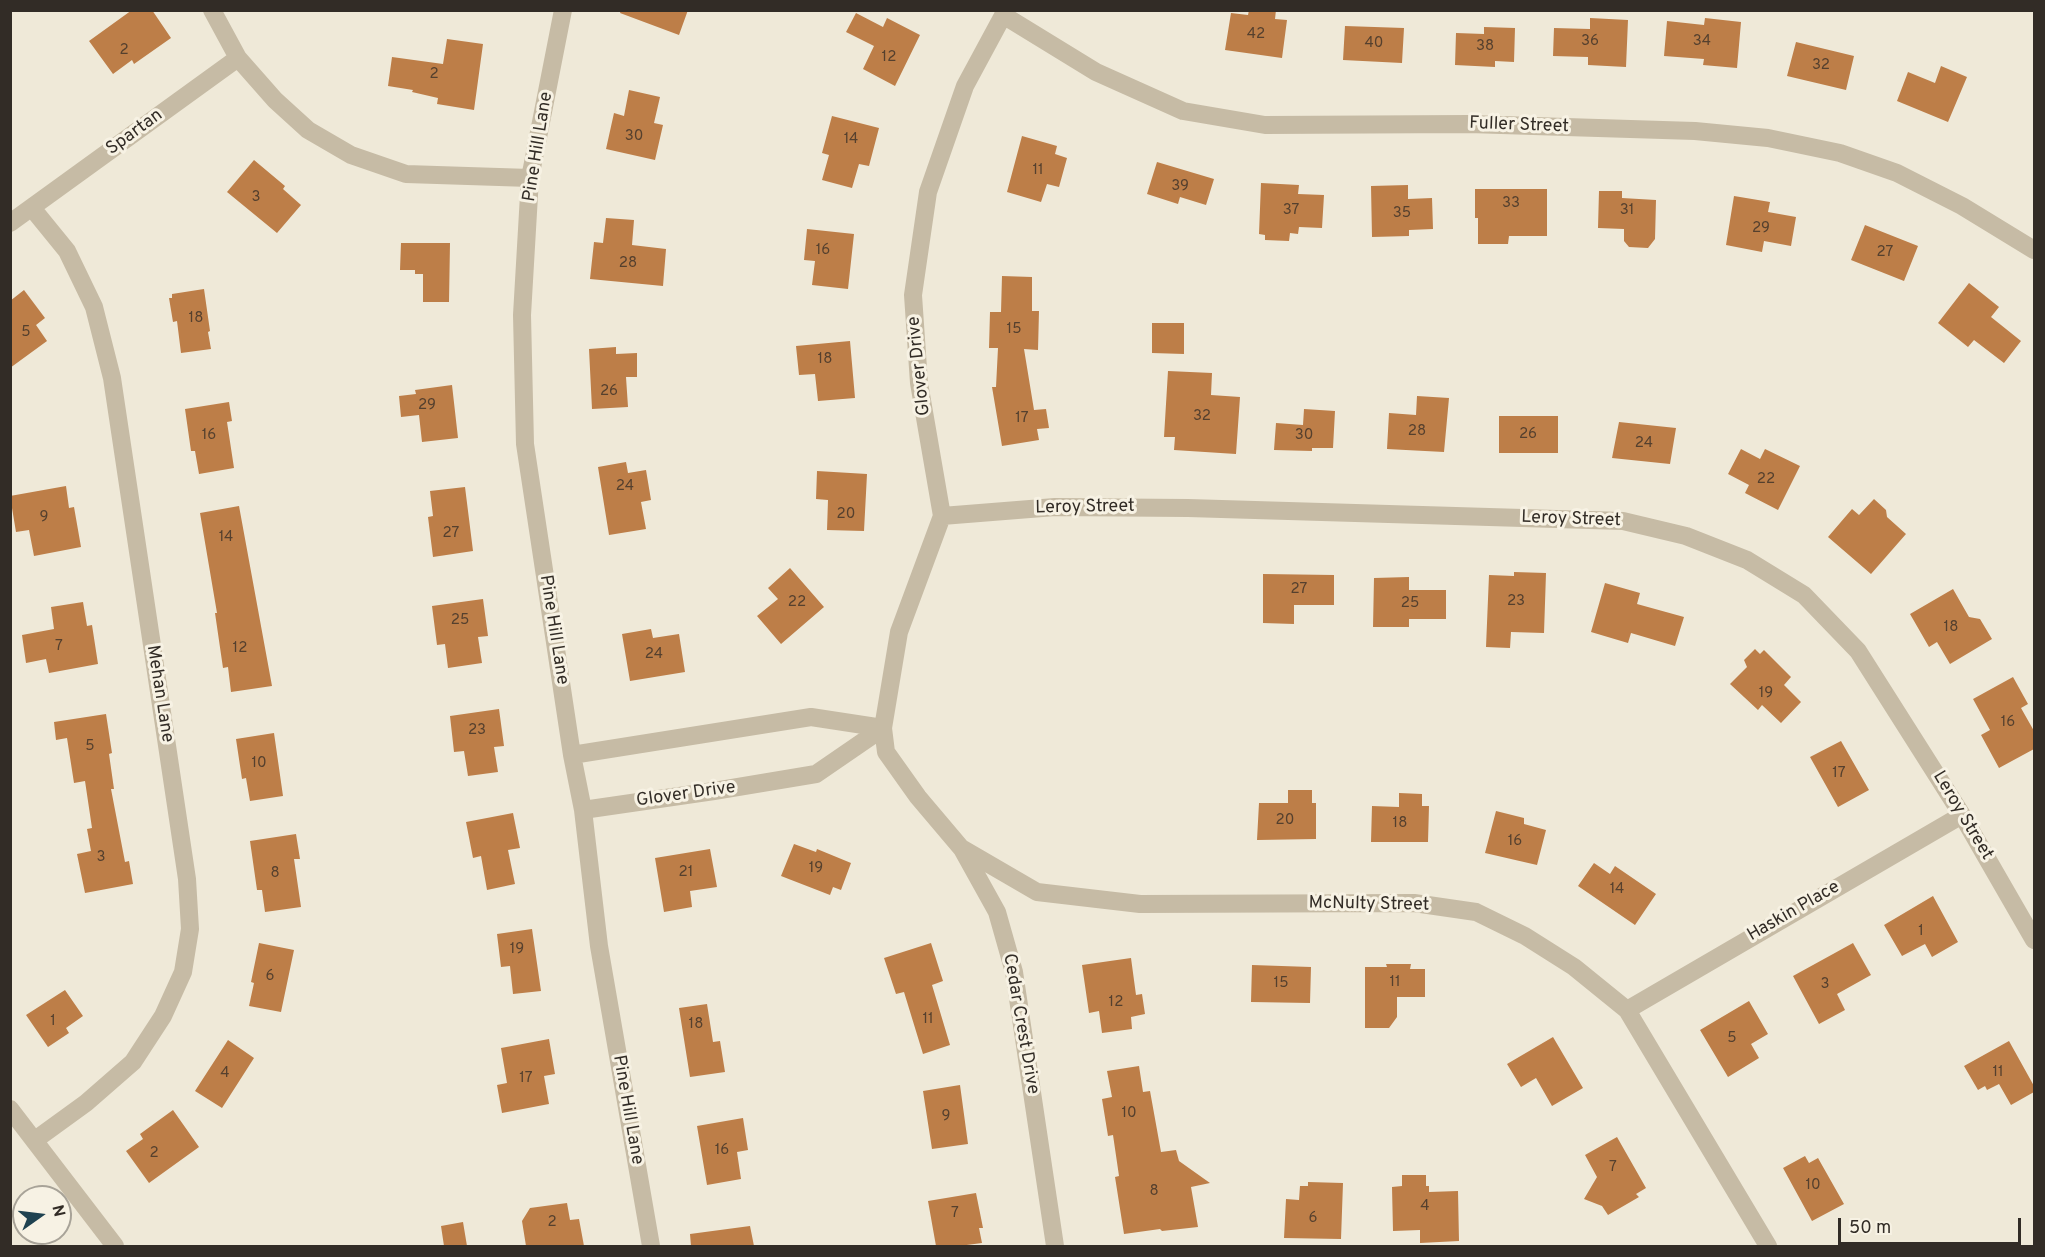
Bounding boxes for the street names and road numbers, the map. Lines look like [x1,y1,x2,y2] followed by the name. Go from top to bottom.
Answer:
[520,91,558,203] street label: Pine Hill Lane
[103,105,167,161] street label: Spartan
[1469,113,1569,139] street label: Fuller Street
[904,315,936,417] street label: Glover Drive
[1035,496,1135,520] street label: Leroy Street
[1521,507,1621,533] street label: Leroy Street
[534,574,572,686] street label: Pine Hill Lane
[141,644,177,744] street label: Mehan Lane
[1927,768,1997,864] street label: Leroy Street
[635,777,737,813] street label: Glover Drive
[1744,877,1844,947] street label: Haskin Place
[1308,893,1430,917] street label: McNulty Street
[997,952,1043,1096] street label: Cedar Crest Drive
[607,1054,647,1166] street label: Pine Hill Lane

